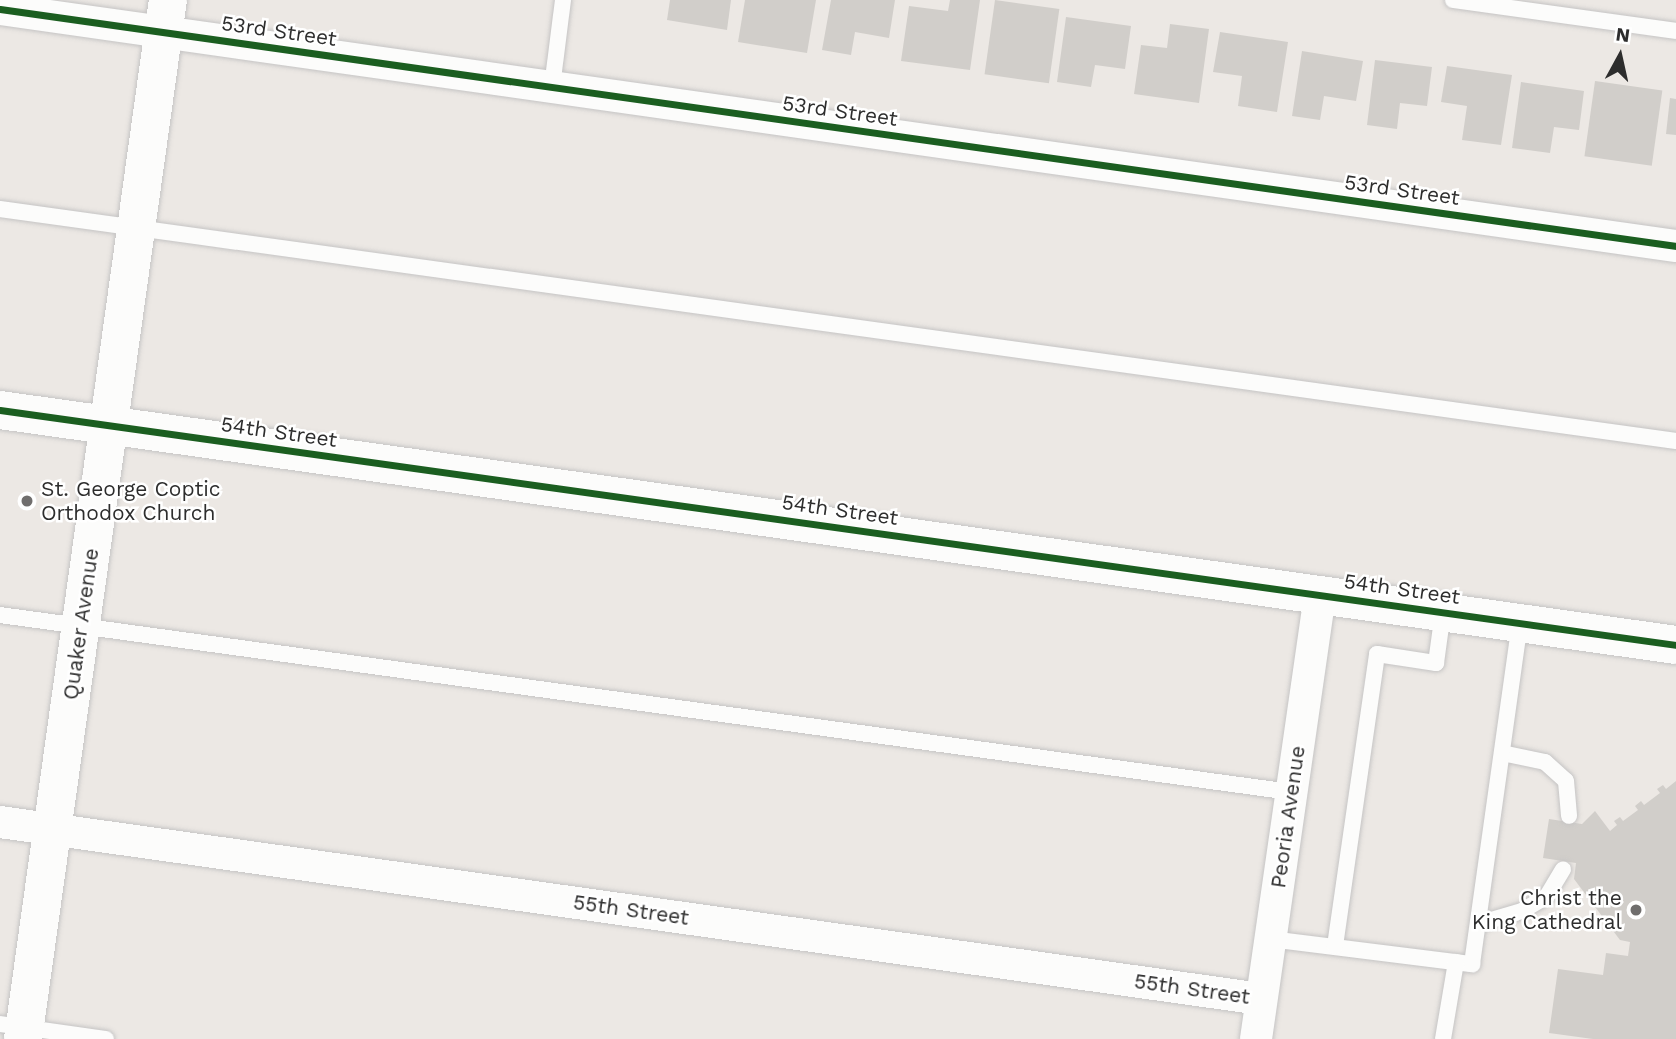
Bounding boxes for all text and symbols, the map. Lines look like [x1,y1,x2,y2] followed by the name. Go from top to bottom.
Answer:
[220,10,338,52] street label: 53rd Street
[1585,21,1655,91] north arrow
[1614,22,1632,47] text: N
[781,90,899,132] street label: 53rd Street
[1343,169,1461,211] street label: 53rd Street
[219,411,339,453] street label: 54th Street
[41,476,221,526] place label: St. George Coptic Orthodox Church
[780,489,900,531] street label: 54th Street
[19,493,35,509] marker: St. George Coptic Orthodox Church
[58,546,104,702] street label: Quaker Avenue
[1342,568,1462,610] street label: 54th Street
[1265,744,1311,890] street label: Peoria Avenue
[1472,885,1622,935] place label: Christ the King Cathedral
[572,889,690,931] street label: 55th Street
[1628,902,1644,918] marker: Christ the King Cathedral
[1133,968,1251,1010] street label: 55th Street

